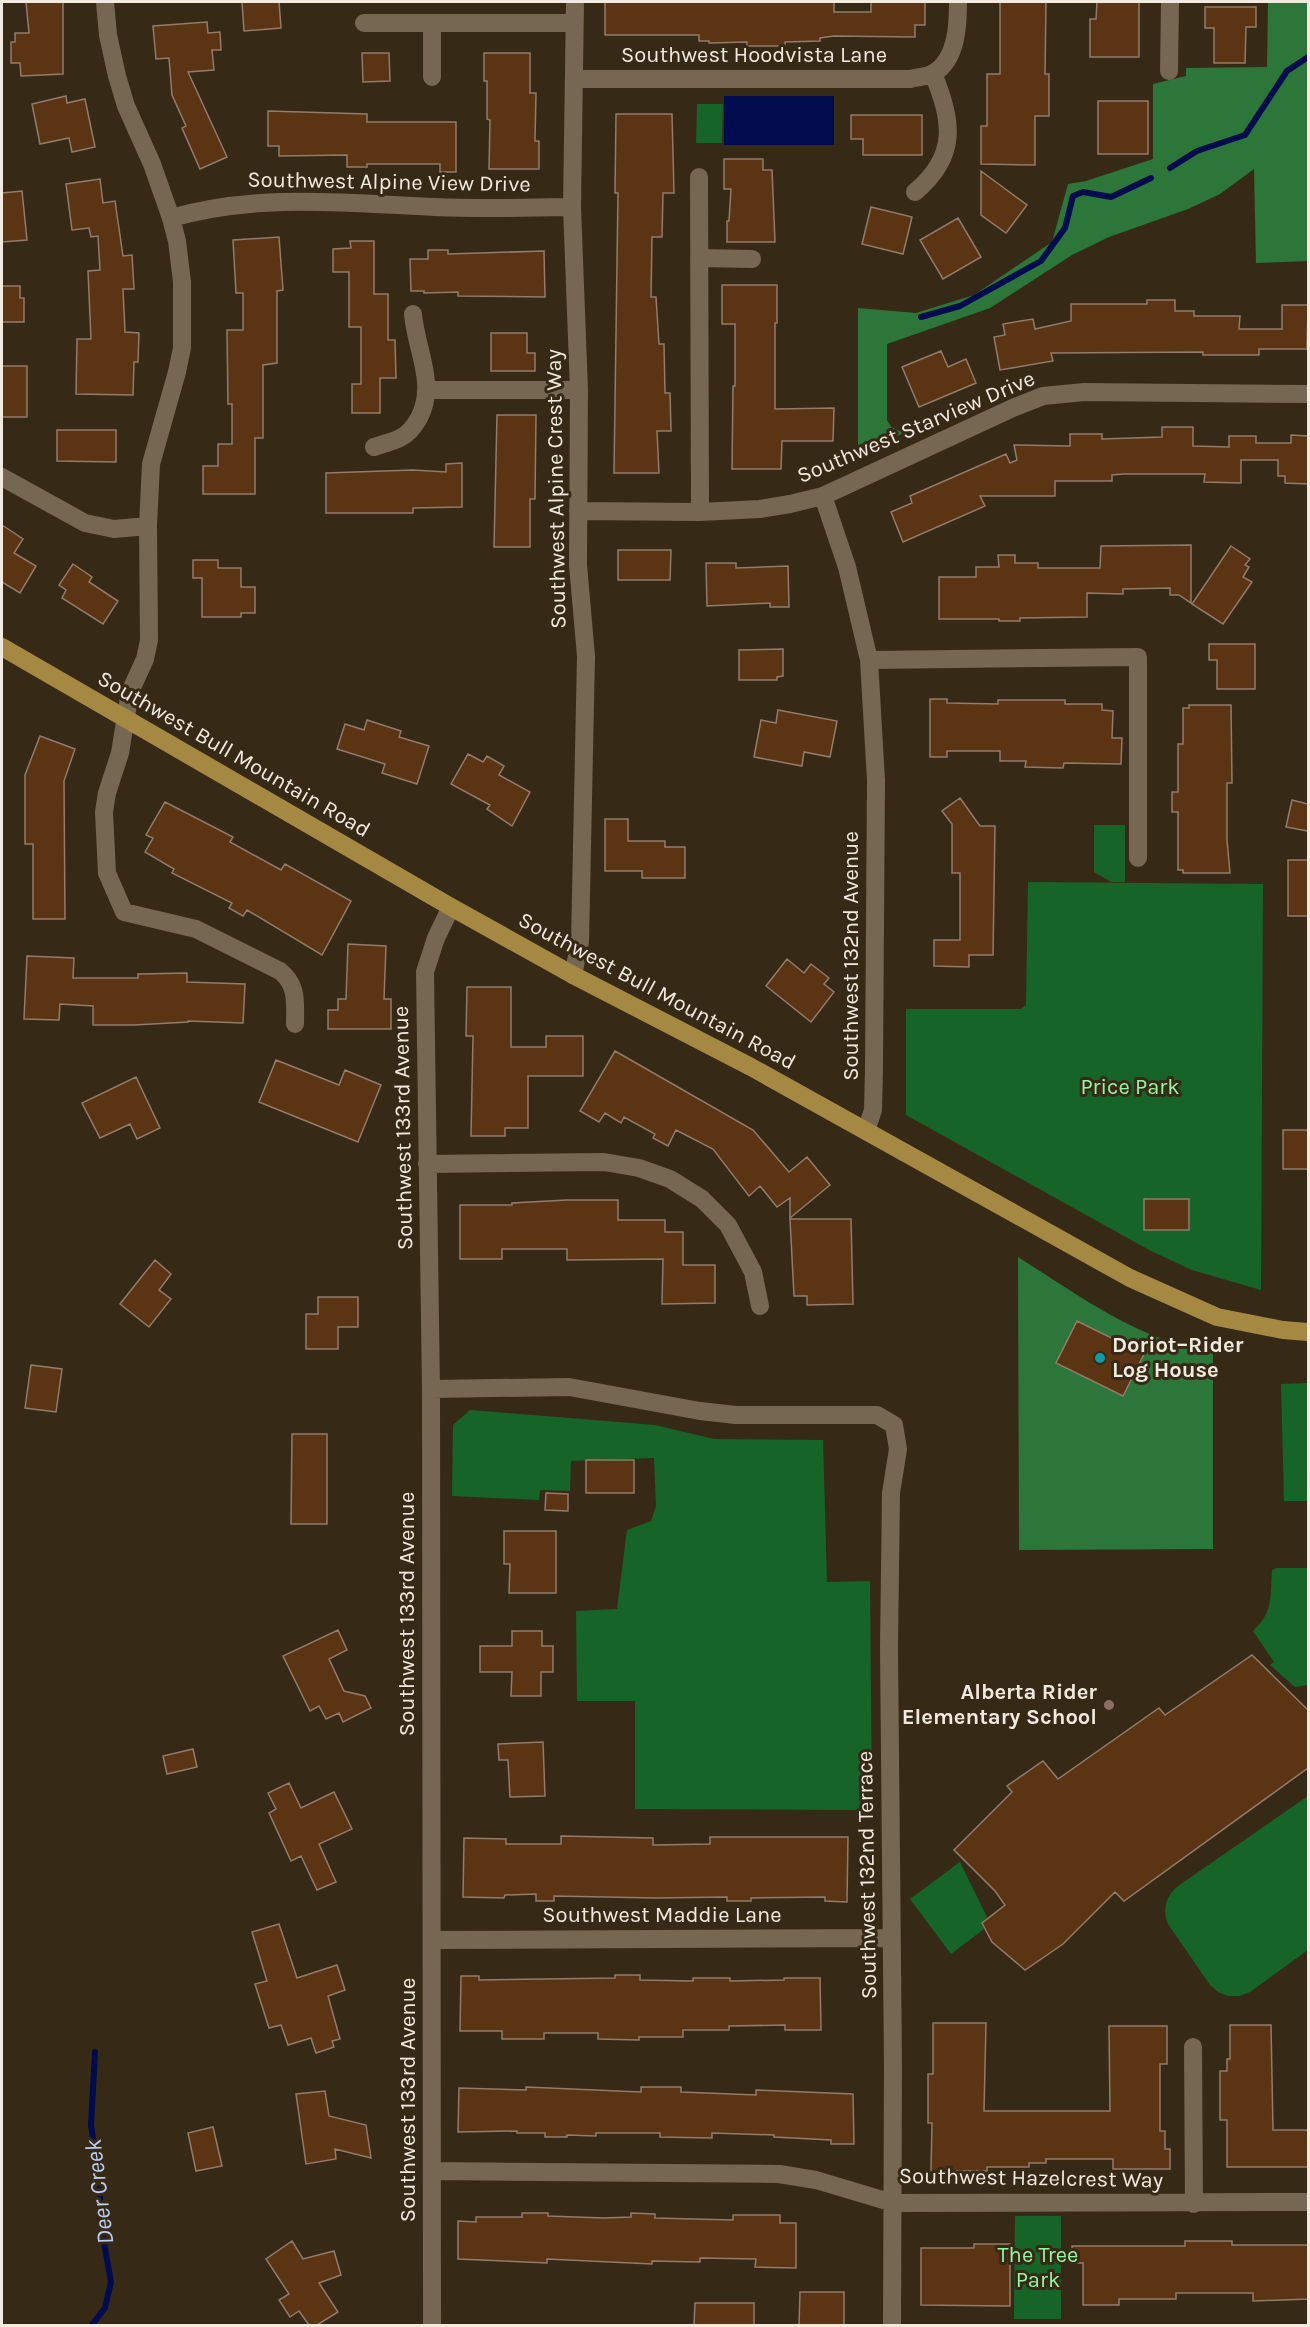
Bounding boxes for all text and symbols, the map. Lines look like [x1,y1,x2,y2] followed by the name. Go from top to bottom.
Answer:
[621,42,887,68] street label: Southwest Hoodvista Lane
[247,167,531,197] street label: Southwest Alpine View Drive
[541,349,571,629] street label: Southwest Alpine Crest Way
[793,365,1039,489] street label: Southwest Starview Drive
[93,665,375,843] street label: Southwest Bull Mountain Road
[838,831,864,1081] street label: Southwest 132nd Avenue
[514,907,800,1075] street label: Southwest Bull Mountain Road
[388,1006,418,1250] street label: Southwest 133rd Avenue
[1080,1074,1180,1100] park label: Price Park
[1112,1332,1244,1383] place label: Doriot–Rider Log House
[1093,1351,1107,1365] marker: Doriot–Rider Log House
[394,1492,420,1736] street label: Southwest 133rd Avenue
[902,1679,1097,1730] place label: Alberta Rider Elementary School
[1102,1698,1116,1712] marker: Alberta Rider Elementary School
[852,1751,882,1999] street label: Southwest 132nd Terrace
[542,1902,782,1928] street label: Southwest Maddie Lane
[395,1978,421,2222] street label: Southwest 133rd Avenue
[79,2137,119,2246] water label: Deer Creek
[899,2163,1163,2193] street label: Southwest Hazelcrest Way
[998,2242,1078,2293] park label: The Tree Park

